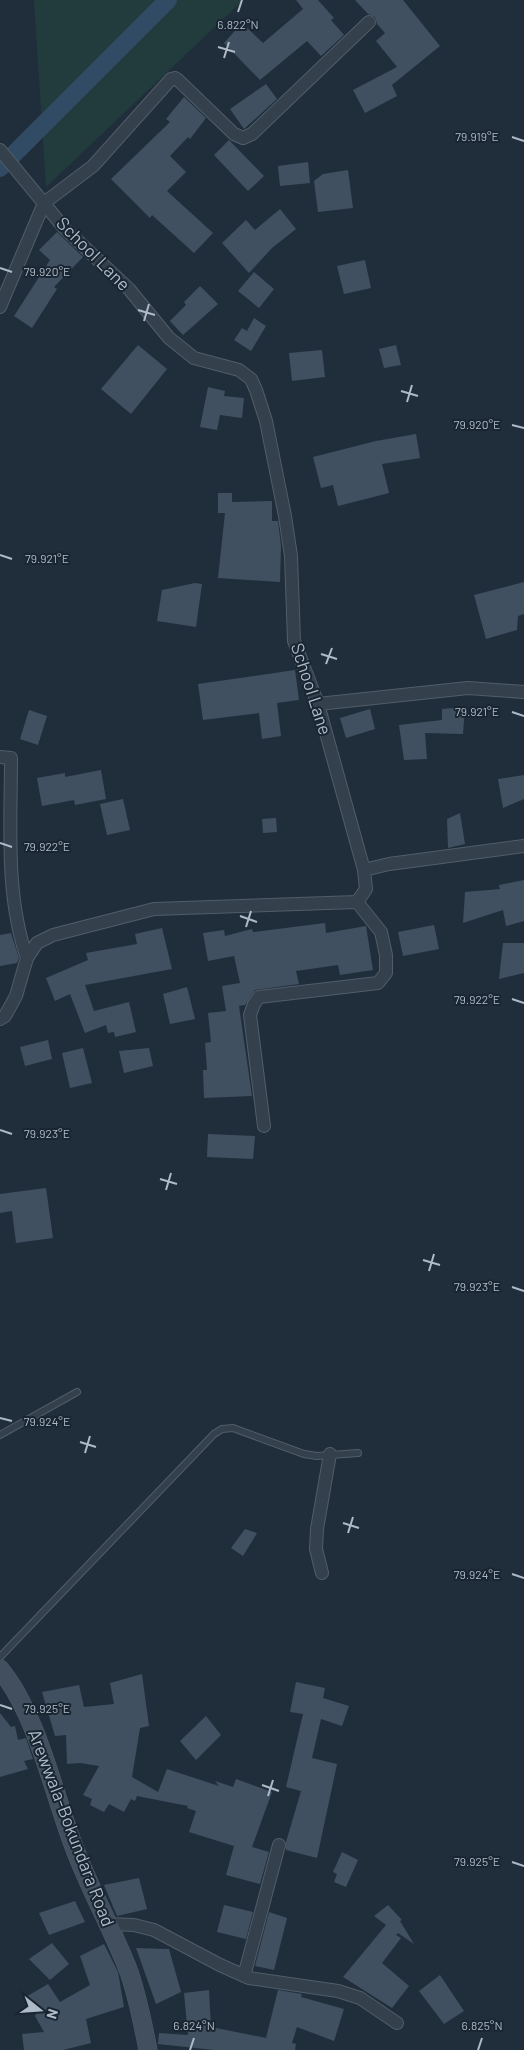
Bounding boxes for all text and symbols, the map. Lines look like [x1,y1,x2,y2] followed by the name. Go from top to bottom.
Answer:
[217,17,259,31] text: 6.822°N
[455,129,499,143] text: 79.919°E
[52,212,135,295] street label: School Lane
[24,264,70,278] text: 79.920°E
[454,417,500,431] text: 79.920°E
[25,551,69,565] text: 79.921°E
[287,640,337,737] street label: School Lane
[455,704,499,718] text: 79.921°E
[24,839,70,853] text: 79.922°E
[454,992,500,1006] text: 79.922°E
[24,1126,70,1140] text: 79.923°E
[454,1279,500,1293] text: 79.923°E
[24,1414,70,1428] text: 79.924°E
[454,1567,500,1581] text: 79.924°E
[24,1701,70,1715] text: 79.925°E
[24,1726,120,1929] street label: Arewwala-Bokundara Road
[454,1854,500,1868] text: 79.925°E
[15,1985,65,2035] north arrow
[43,2007,62,2021] text: N
[173,2018,215,2032] text: 6.824°N
[461,2018,503,2032] text: 6.825°N

